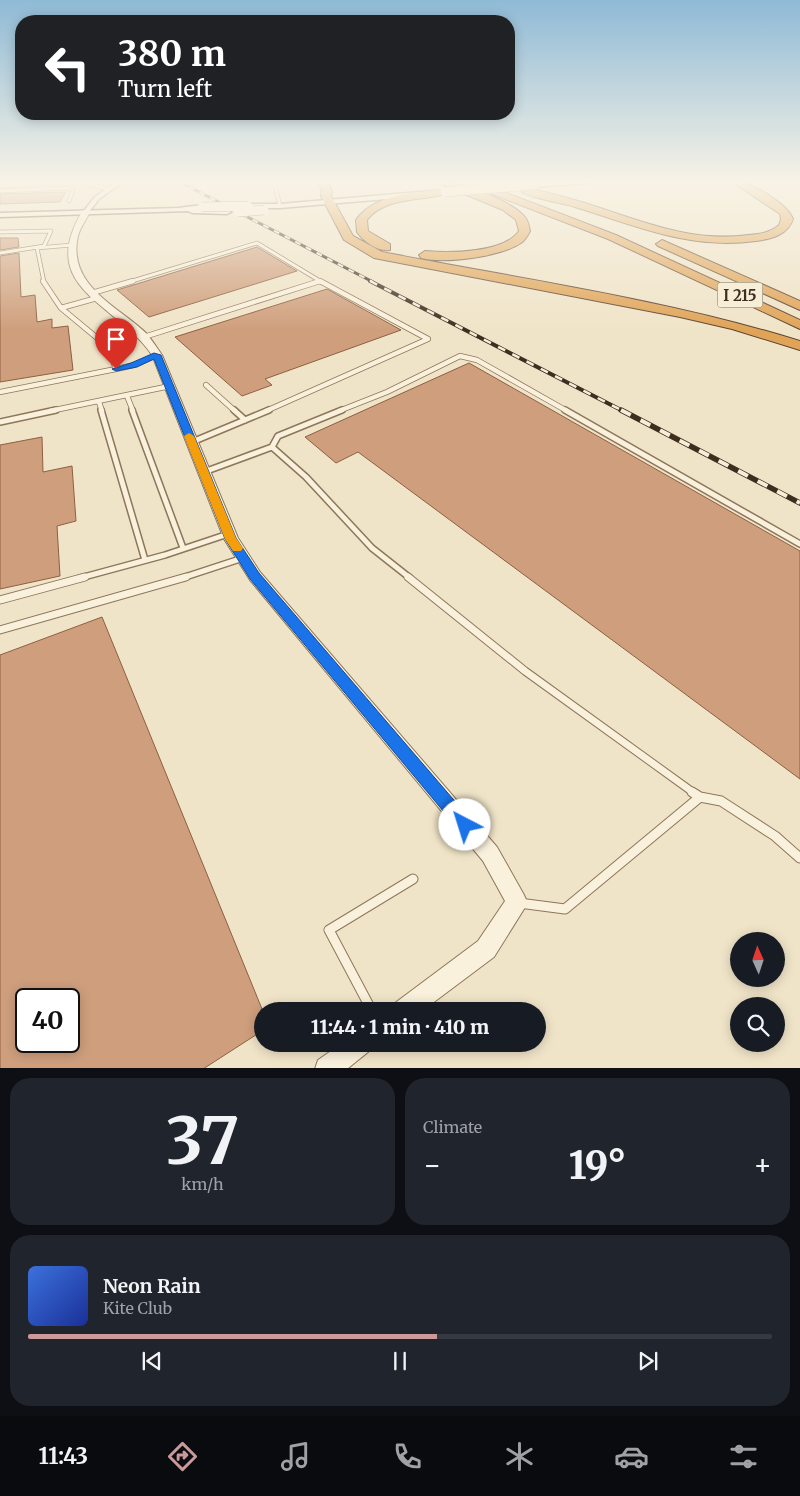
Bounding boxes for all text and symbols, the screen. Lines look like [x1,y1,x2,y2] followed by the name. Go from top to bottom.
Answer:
[118,32,226,76] text: 380 m
[35,35,100,100] icon: left
[118,75,212,103] text: Turn left
[718,282,762,308] road number: I 215
[95,318,137,369] pin
[102,325,130,353] icon: arrive
[438,798,490,850] position arrow
[730,932,785,988] north arrow
[730,932,785,1052] map controls
[15,988,80,1053] speed limit sign: 40
[730,997,785,1052] button: search
[311,1015,489,1039] text: 11:44 · 1 min · 410 m
[166,1100,239,1182] text: 37
[423,1117,482,1137] text: Climate
[569,1142,626,1189] text: 19°
[423,1147,442,1183] text: −
[753,1147,772,1183] text: +
[181,1174,224,1194] text: km/h
[103,1274,201,1298] text: Neon Rain
[103,1298,172,1318] text: Kite Club
[138,1347,166,1375] icon: previous
[386,1347,414,1375] icon: pause
[634,1347,662,1375] icon: next
[165,1439,200,1474] icon: directions
[278,1439,313,1474] icon: music
[390,1439,425,1474] icon: phone
[502,1439,537,1474] icon: climate
[614,1439,649,1474] icon: car
[726,1439,761,1474] icon: filters
[39,1442,88,1470] text: 11:43

